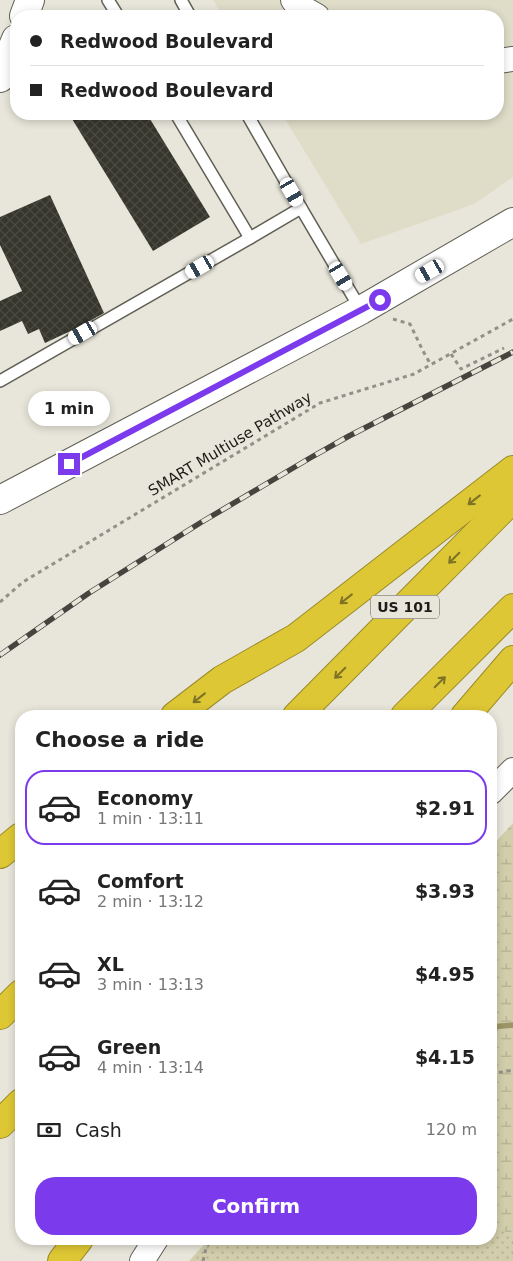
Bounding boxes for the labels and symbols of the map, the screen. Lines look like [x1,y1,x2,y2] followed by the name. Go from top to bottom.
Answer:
[278,175,305,209] car
[183,253,216,281] car
[413,257,446,285] car
[326,259,355,293] car
[369,289,391,311] route start
[66,319,99,347] car
[145,388,315,500] street label: SMART Multiuse Pathway
[28,392,110,426] callout: 1 min
[58,453,80,475] route end
[468,494,481,505] one-way arrow
[448,552,460,564] one-way arrow
[340,594,353,605] one-way arrow
[371,596,439,618] road number: US 101
[334,667,346,679] one-way arrow
[434,675,446,688] one-way arrow
[192,693,205,704] one-way arrow

